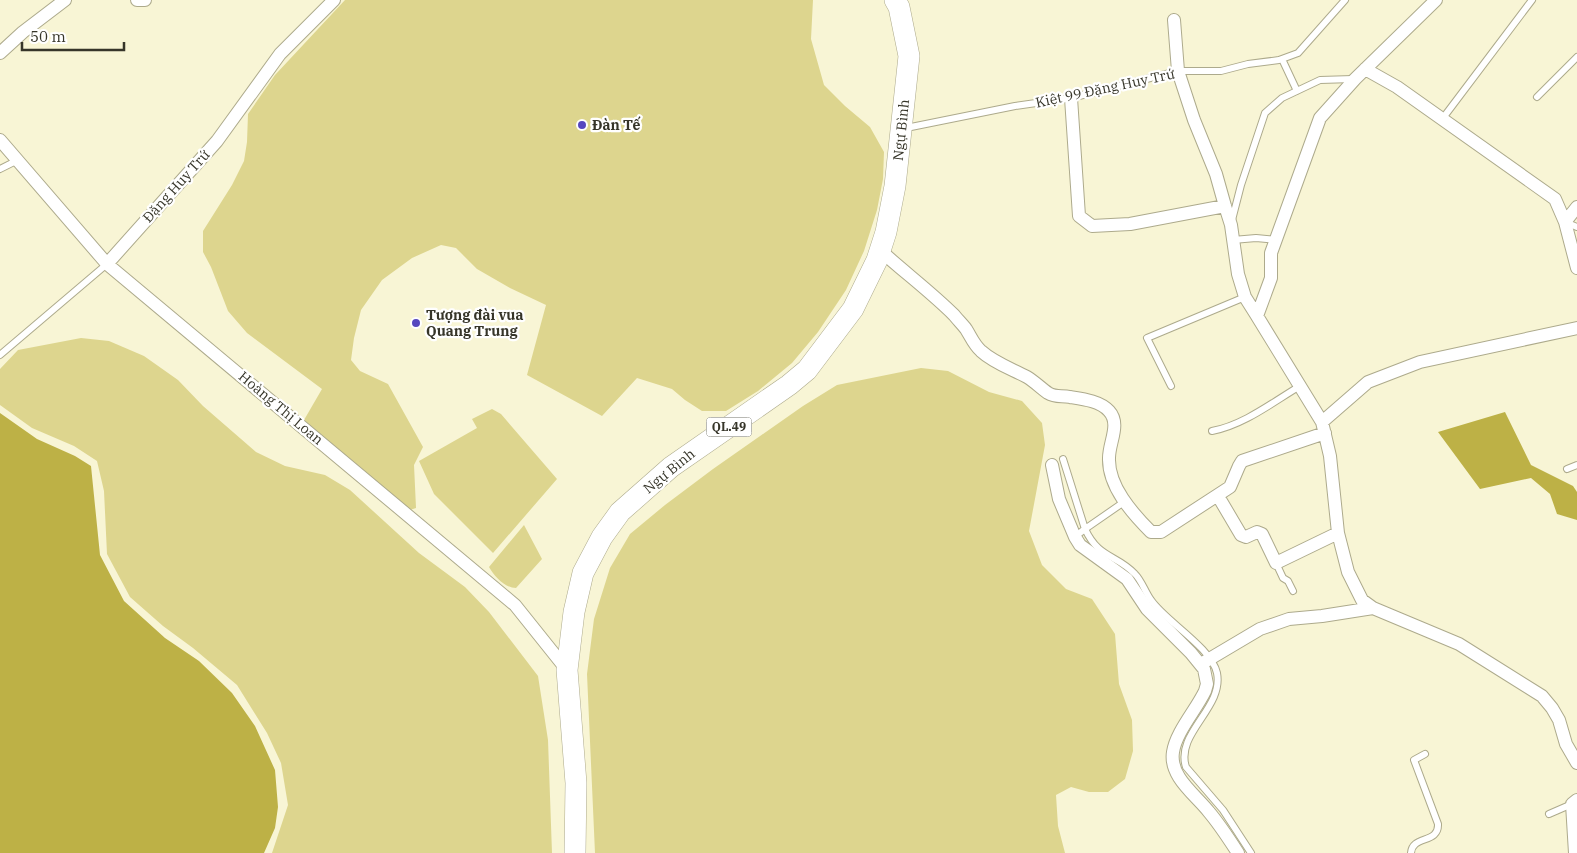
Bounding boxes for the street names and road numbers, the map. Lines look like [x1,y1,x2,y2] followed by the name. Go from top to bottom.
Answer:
[1034,64,1177,112] street label: Kiệt 99 Đặng Huy Trứ
[889,98,913,162] street label: Ngự Bình
[139,146,214,226] street label: Đặng Huy Trứ
[235,367,327,449] street label: Hoàng Thị Loan
[706,418,752,437] road number: QL.49
[639,444,699,497] street label: Ngự Bình

